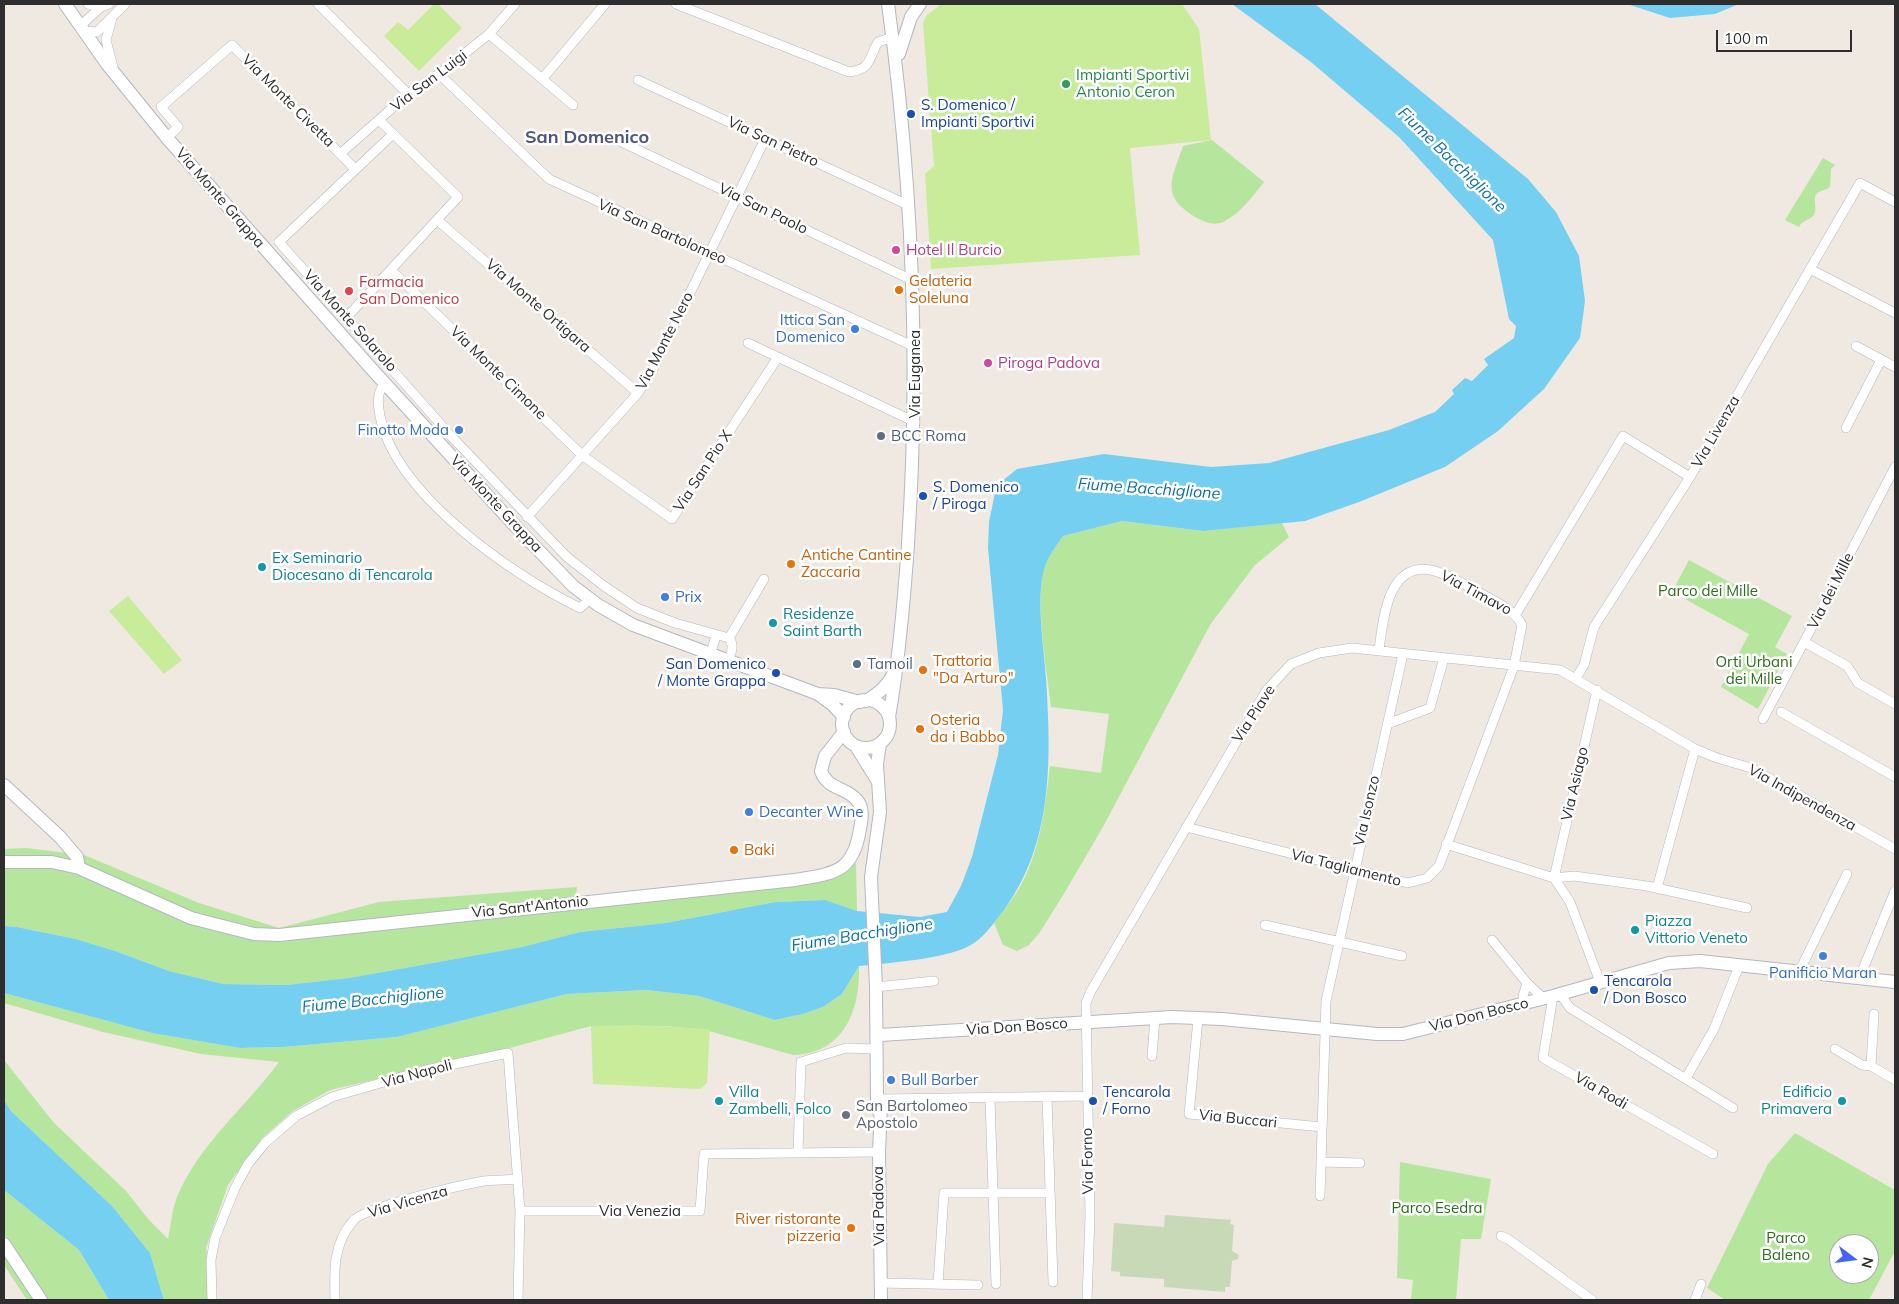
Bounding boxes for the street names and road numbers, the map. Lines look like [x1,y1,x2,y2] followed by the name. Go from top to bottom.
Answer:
[387,46,471,116] street label: Via San Luigi
[238,51,338,151] street label: Via Monte Civetta
[724,113,822,171] street label: Via San Pietro
[172,144,268,252] street label: Via Monte Grappa
[715,180,811,238] street label: Via San Paolo
[595,196,729,268] street label: Via San Bartolomeo
[482,256,594,356] street label: Via Monte Ortigara
[299,266,401,376] street label: Via Monte Solarolo
[633,289,697,393] street label: Via Monte Nero
[446,322,550,424] street label: Via Monte Cimone
[906,330,924,418] street label: Via Euganea
[1688,393,1744,471] street label: Via Livenza
[670,427,736,515] street label: Via San Pio X
[446,452,546,556] street label: Via Monte Grappa
[1804,550,1858,632] street label: Via dei Mille
[1437,567,1515,619] street label: Via Timavo
[1229,682,1279,746] street label: Via Piave
[1558,745,1592,823] street label: Via Asiago
[1745,761,1859,835] street label: Via Indipendenza
[1350,774,1384,848] street label: Via Isonzo
[1289,846,1403,890] street label: Via Tagliamento
[471,892,589,922] street label: Via Sant'Antonio
[1428,994,1530,1036] street label: Via Don Bosco
[966,1014,1068,1040] street label: Via Don Bosco
[380,1056,454,1092] street label: Via Napoli
[1571,1069,1631,1113] street label: Via Rodi
[1198,1106,1278,1132] street label: Via Buccari
[1078,1128,1098,1194] street label: Via Forno
[869,1166,889,1246] street label: Via Padova
[366,1182,450,1222] street label: Via Vicenza
[599,1202,681,1220] street label: Via Venezia

